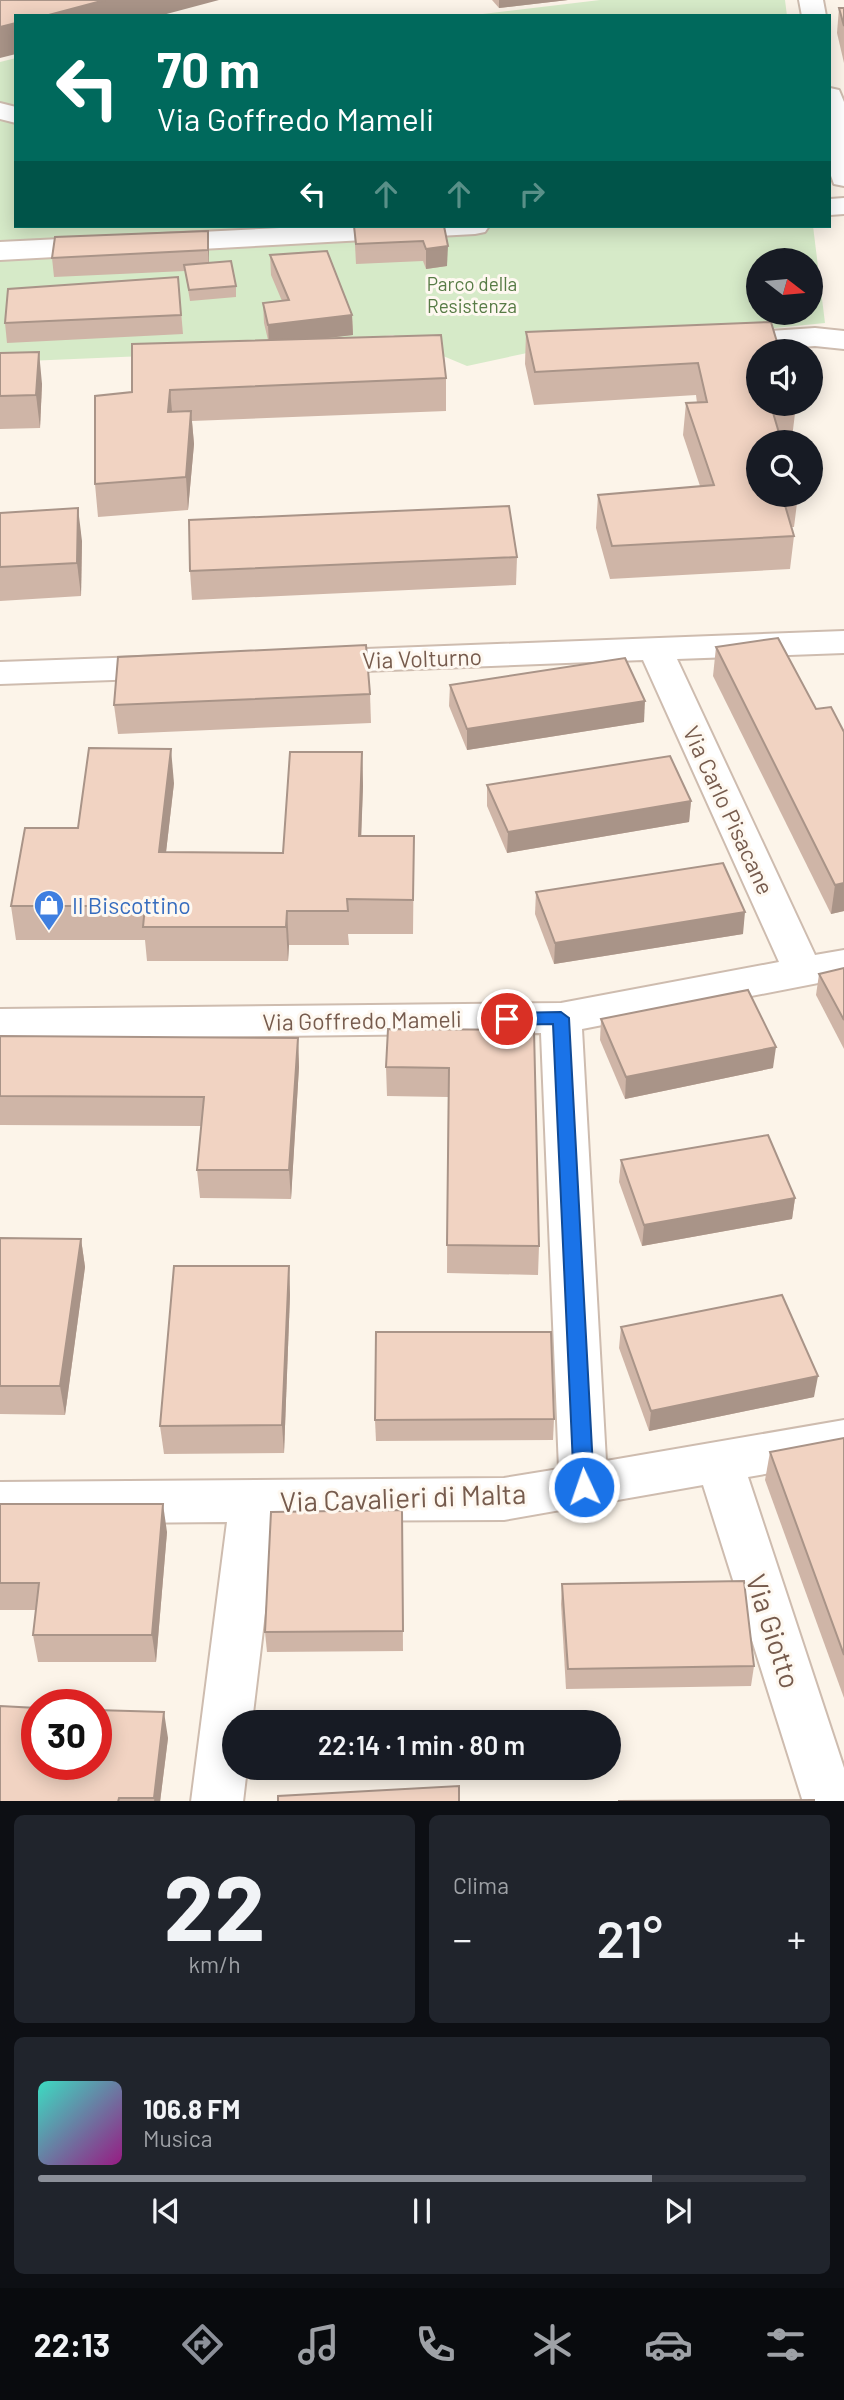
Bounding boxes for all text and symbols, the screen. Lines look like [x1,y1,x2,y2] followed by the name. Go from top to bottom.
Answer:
[157,39,260,98] text: 70 m
[42,42,133,133] icon: left
[157,99,434,137] text: Via Goffredo Mameli
[294,175,332,213] icon: left
[367,175,405,213] icon: ahead
[440,175,478,213] icon: ahead
[513,175,551,213] icon: right
[746,248,822,326] north arrow
[746,248,823,507] map controls
[427,272,517,317] park label: Parco della Resistenza
[746,339,823,416] button: sound
[746,430,823,507] button: search
[362,642,482,674] street label: Via Volturno
[678,721,780,899] street label: Via Carlo Pisacane
[32,888,66,932] shop icon: Il Biscottino
[72,891,191,919] place label: Il Biscottino
[477,989,537,1049] pin
[488,1000,526,1038] icon: arrive
[262,1004,462,1036] street label: Via Goffredo Mameli
[547,1450,621,1524] position arrow
[279,1476,527,1518] street label: Via Cavalieri di Malta
[740,1570,808,1692] street label: Via Giotto
[21,1689,112,1780] speed limit sign: 30
[318,1729,525,1760] text: 22:14 · 1 min · 80 m
[164,1850,265,1959] text: 22
[453,1871,509,1899] text: Clima
[596,1906,663,1968] text: 21°
[453,1915,472,1961] text: −
[787,1915,806,1961] text: +
[188,1950,241,1978] text: km/h
[143,2093,240,2124] text: 106.8 FM
[143,2124,212,2152] text: Musica
[147,2192,185,2230] icon: previous
[403,2192,441,2230] icon: pause
[659,2192,697,2230] icon: next
[178,2320,227,2369] icon: directions
[294,2320,343,2369] icon: music
[411,2320,460,2369] icon: phone
[528,2320,577,2369] icon: climate
[644,2320,693,2369] icon: car
[761,2320,810,2369] icon: filters
[34,2325,110,2363] text: 22:13

